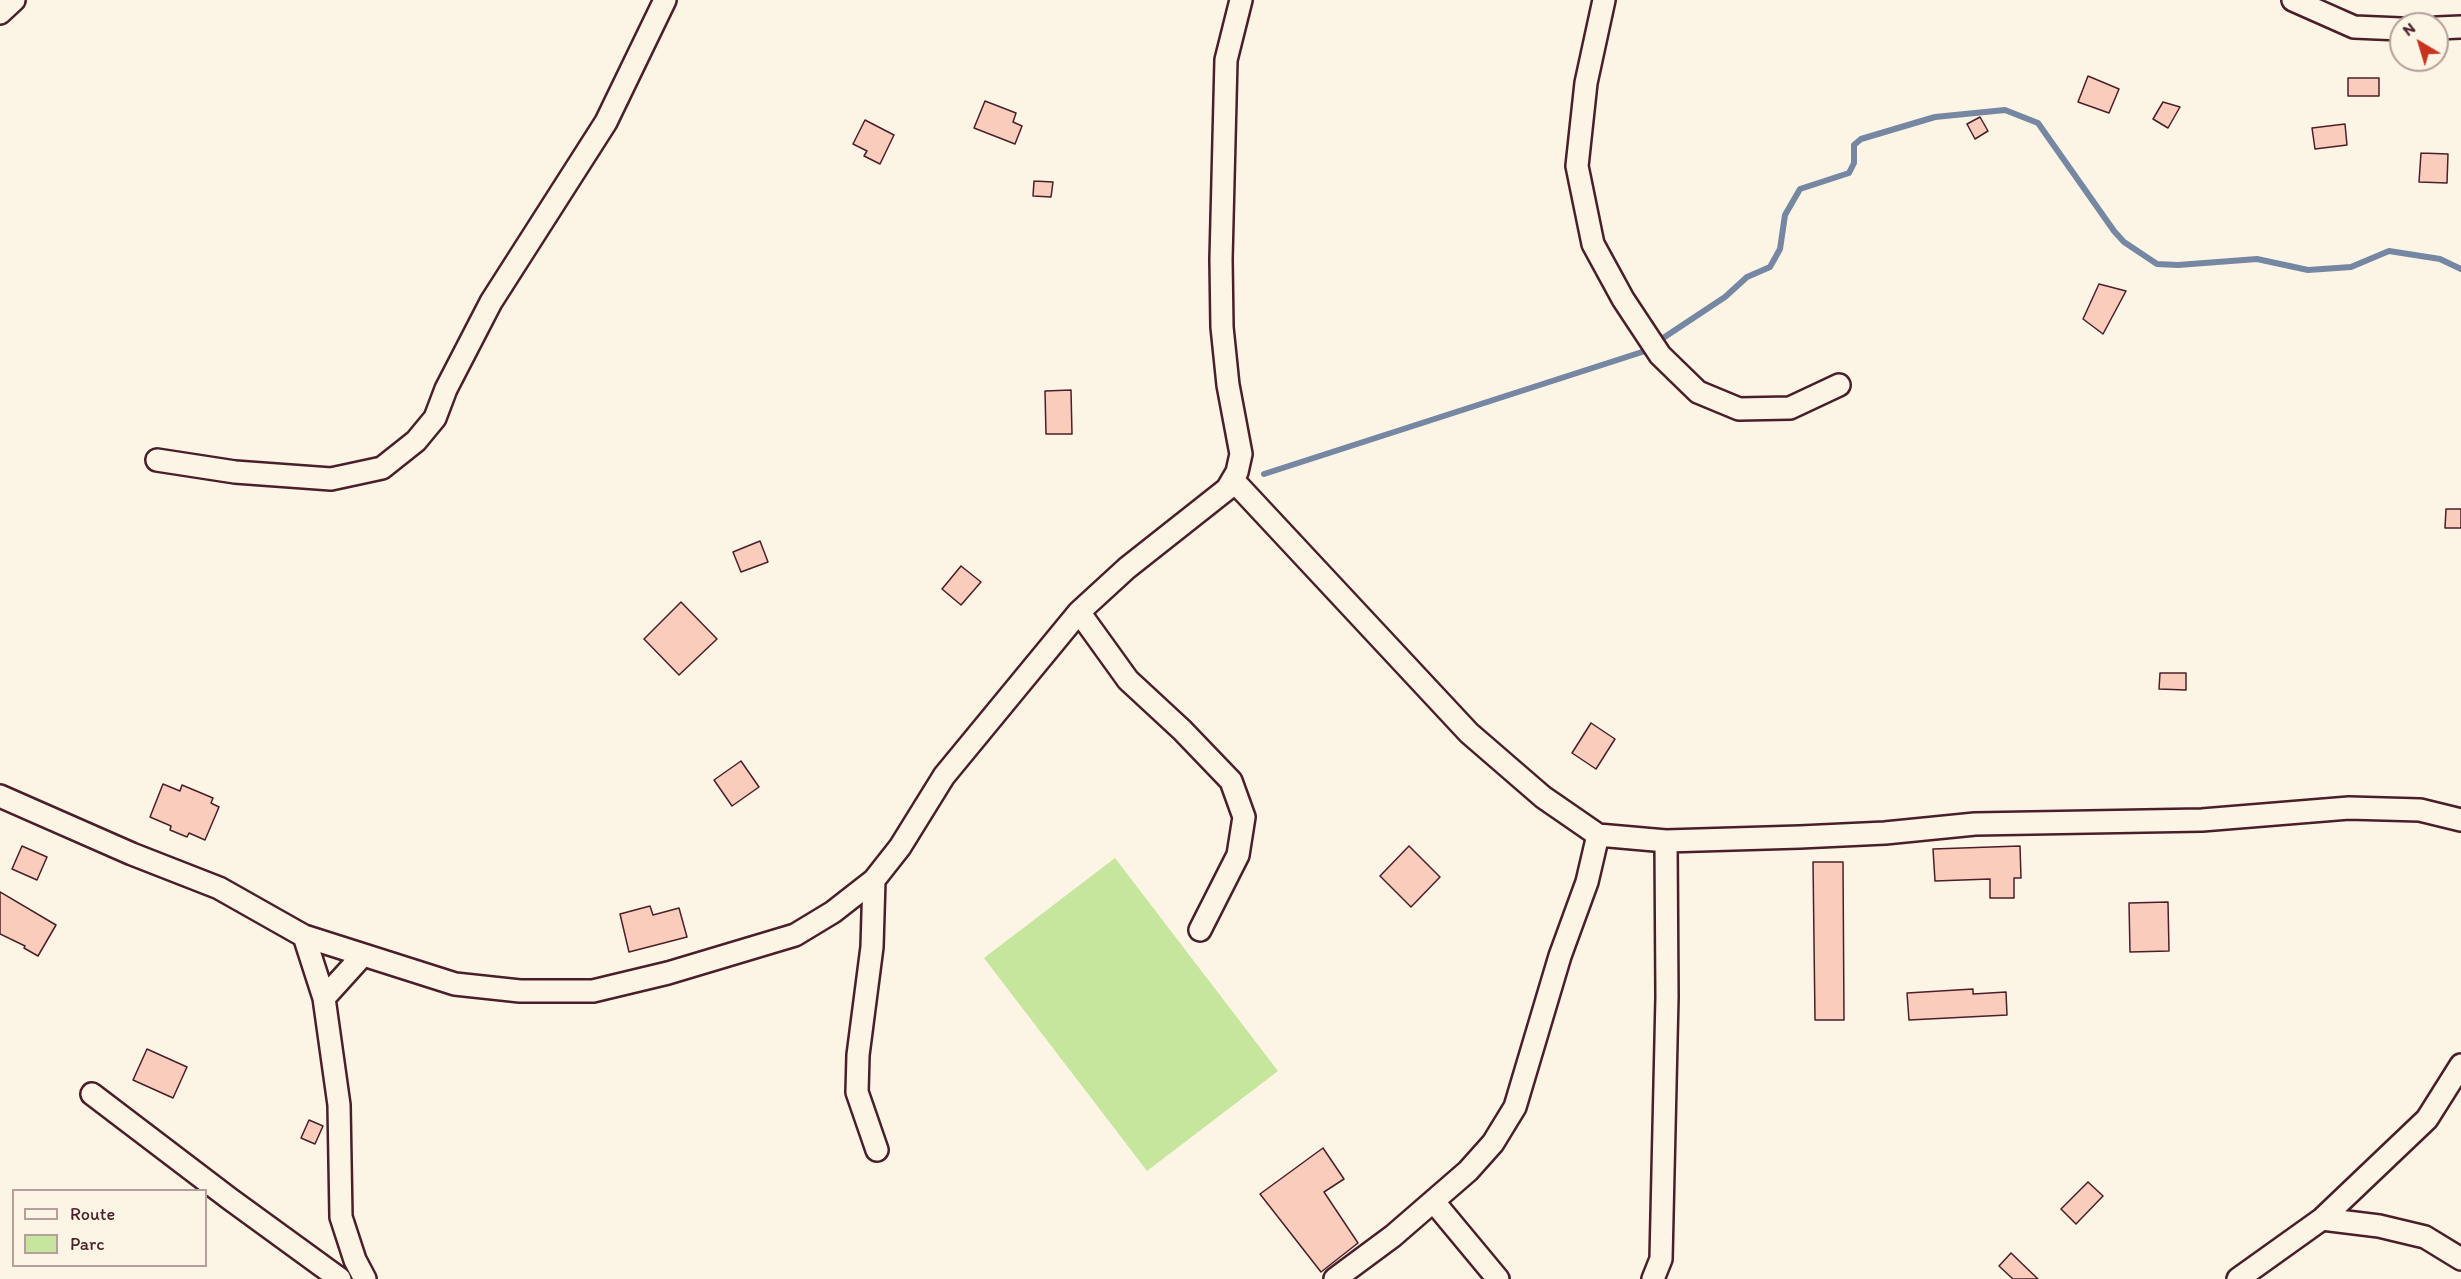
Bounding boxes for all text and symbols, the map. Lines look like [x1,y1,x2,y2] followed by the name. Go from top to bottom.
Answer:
[2389,12,2449,72] north arrow
[2399,18,2419,40] text: N
[12,1189,207,1267] legend
[70,1203,115,1225] text: Route
[70,1233,104,1255] text: Parc

